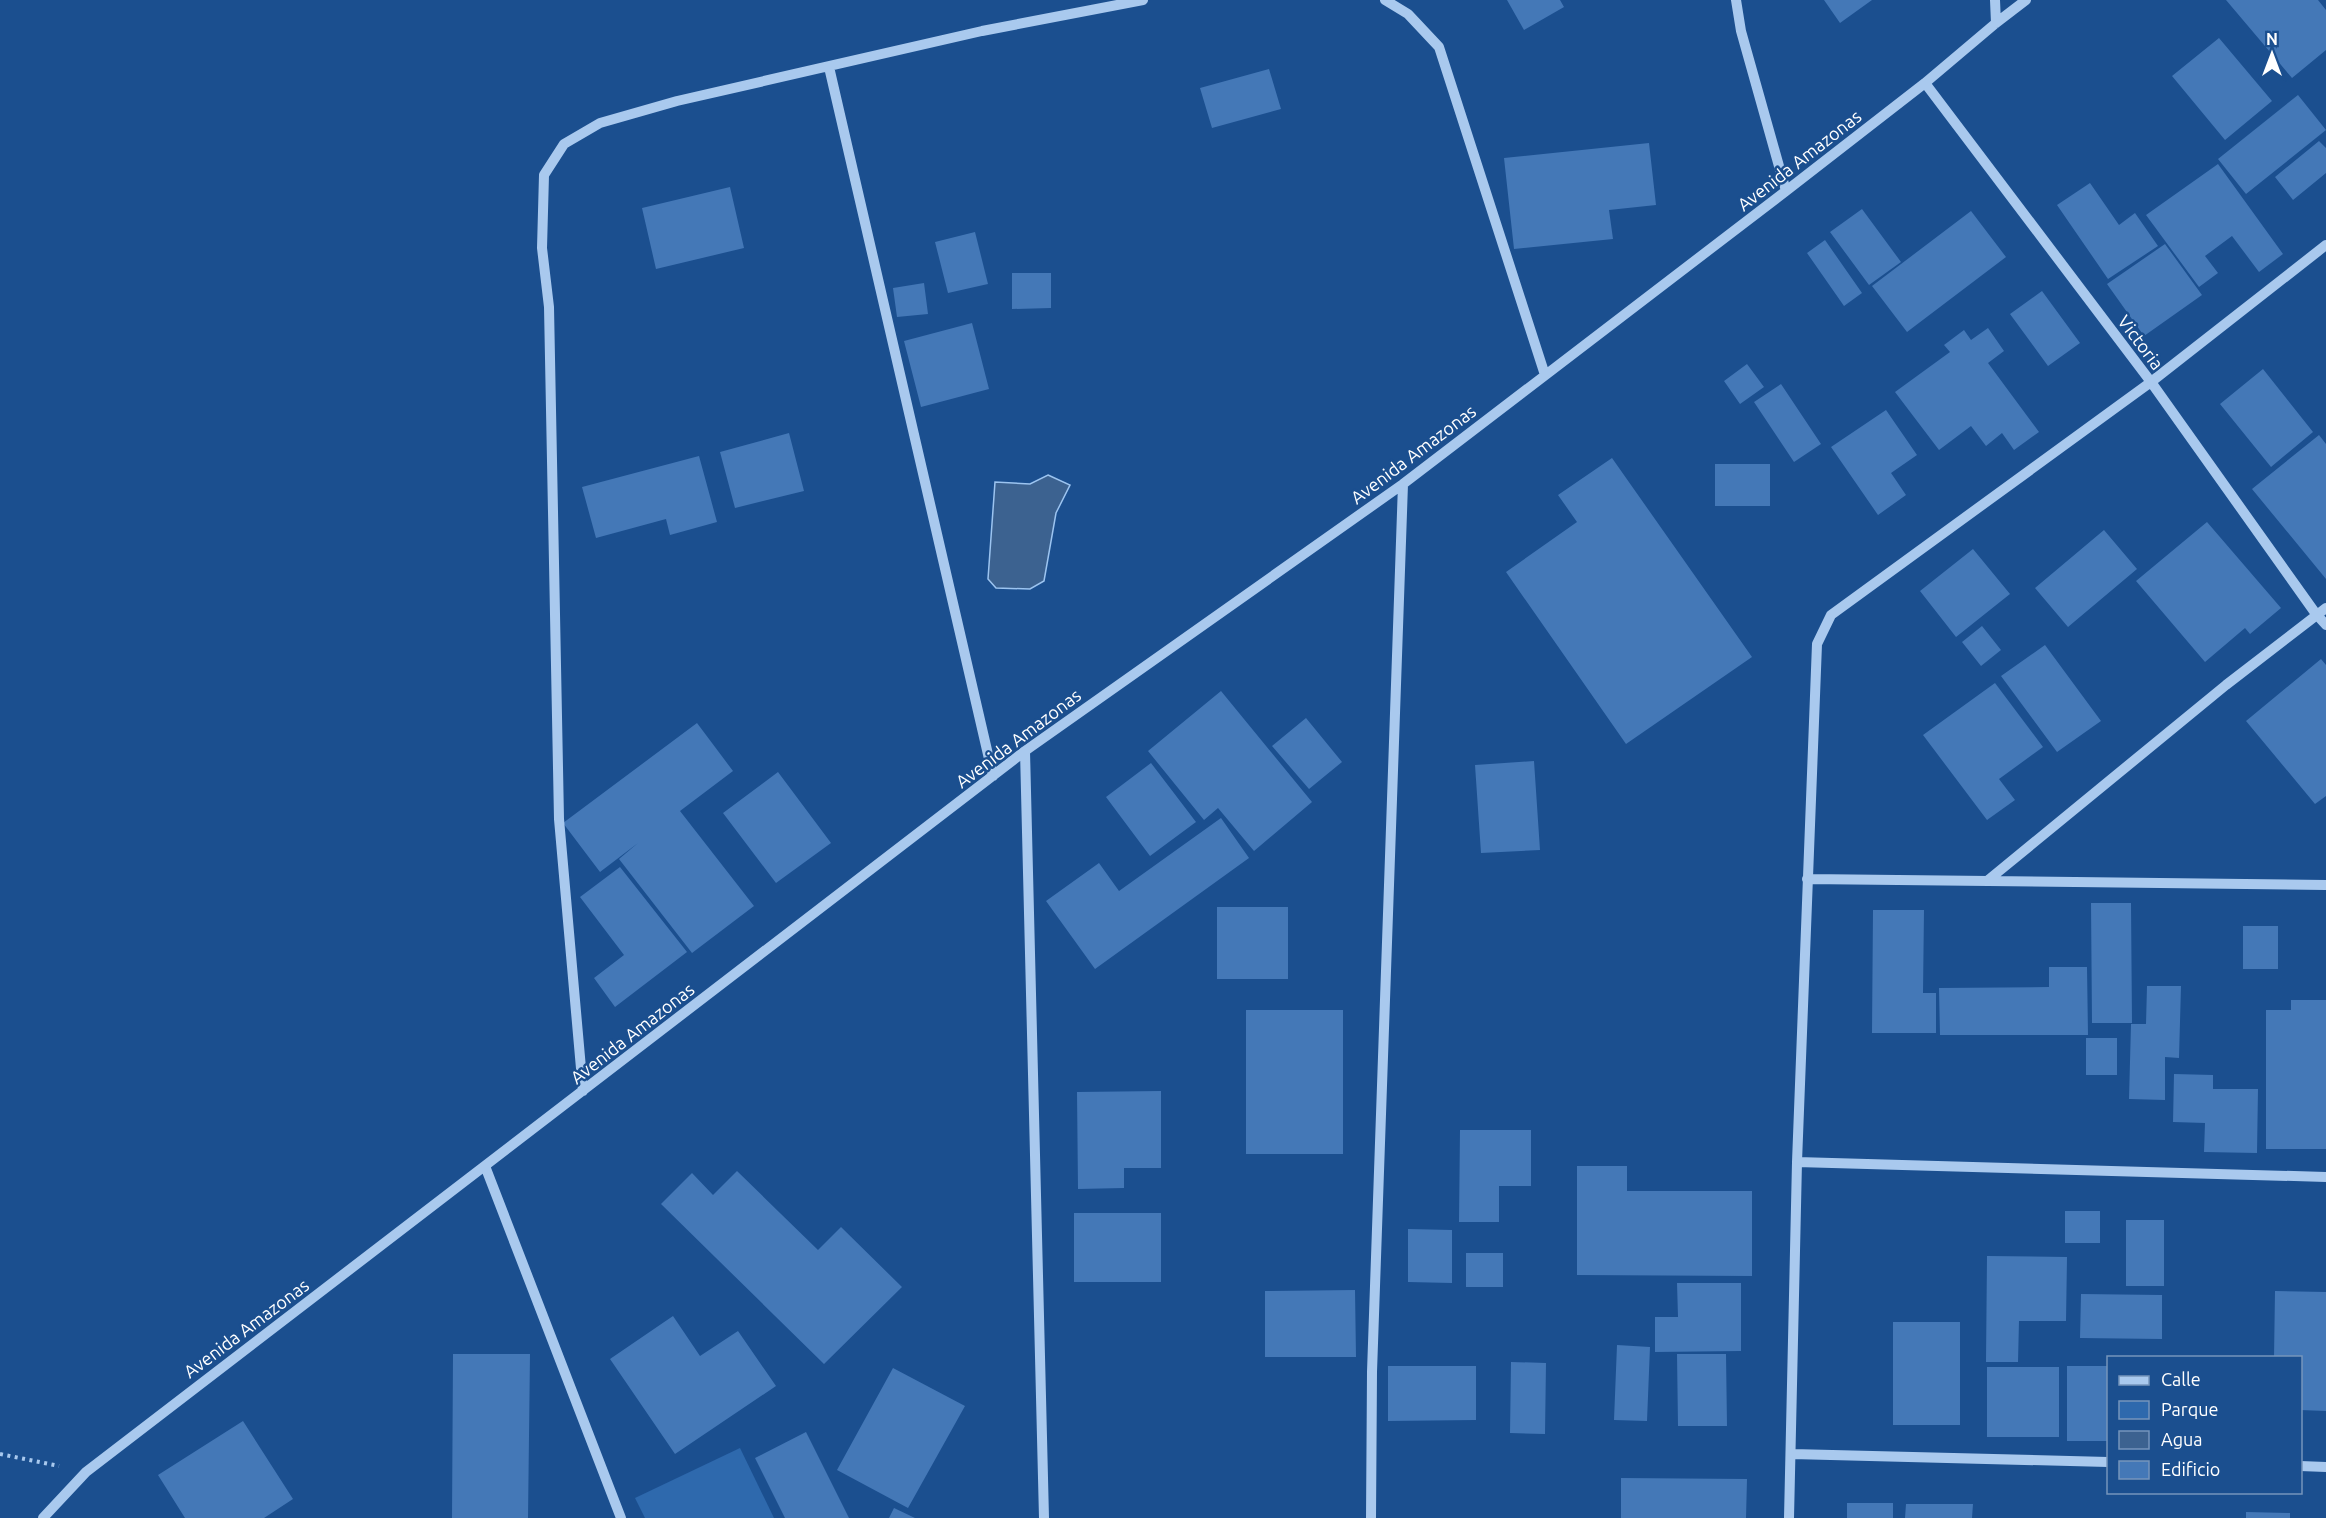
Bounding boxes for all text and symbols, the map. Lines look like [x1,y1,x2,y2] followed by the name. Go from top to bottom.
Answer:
[2242,24,2302,84] north arrow
[2266,30,2278,48] text: N
[1733,105,1865,214] street label: Avenida Amazonas
[2114,311,2168,373] street label: Victoria
[1347,400,1480,507] street label: Avenida Amazonas
[952,684,1085,791] street label: Avenida Amazonas
[566,978,698,1087] street label: Avenida Amazonas
[180,1274,313,1381] street label: Avenida Amazonas
[2107,1356,2302,1494] legend
[2161,1369,2201,1389] text: Calle
[2161,1399,2218,1419] text: Parque
[2161,1429,2203,1449] text: Agua
[2161,1459,2220,1479] text: Edificio

